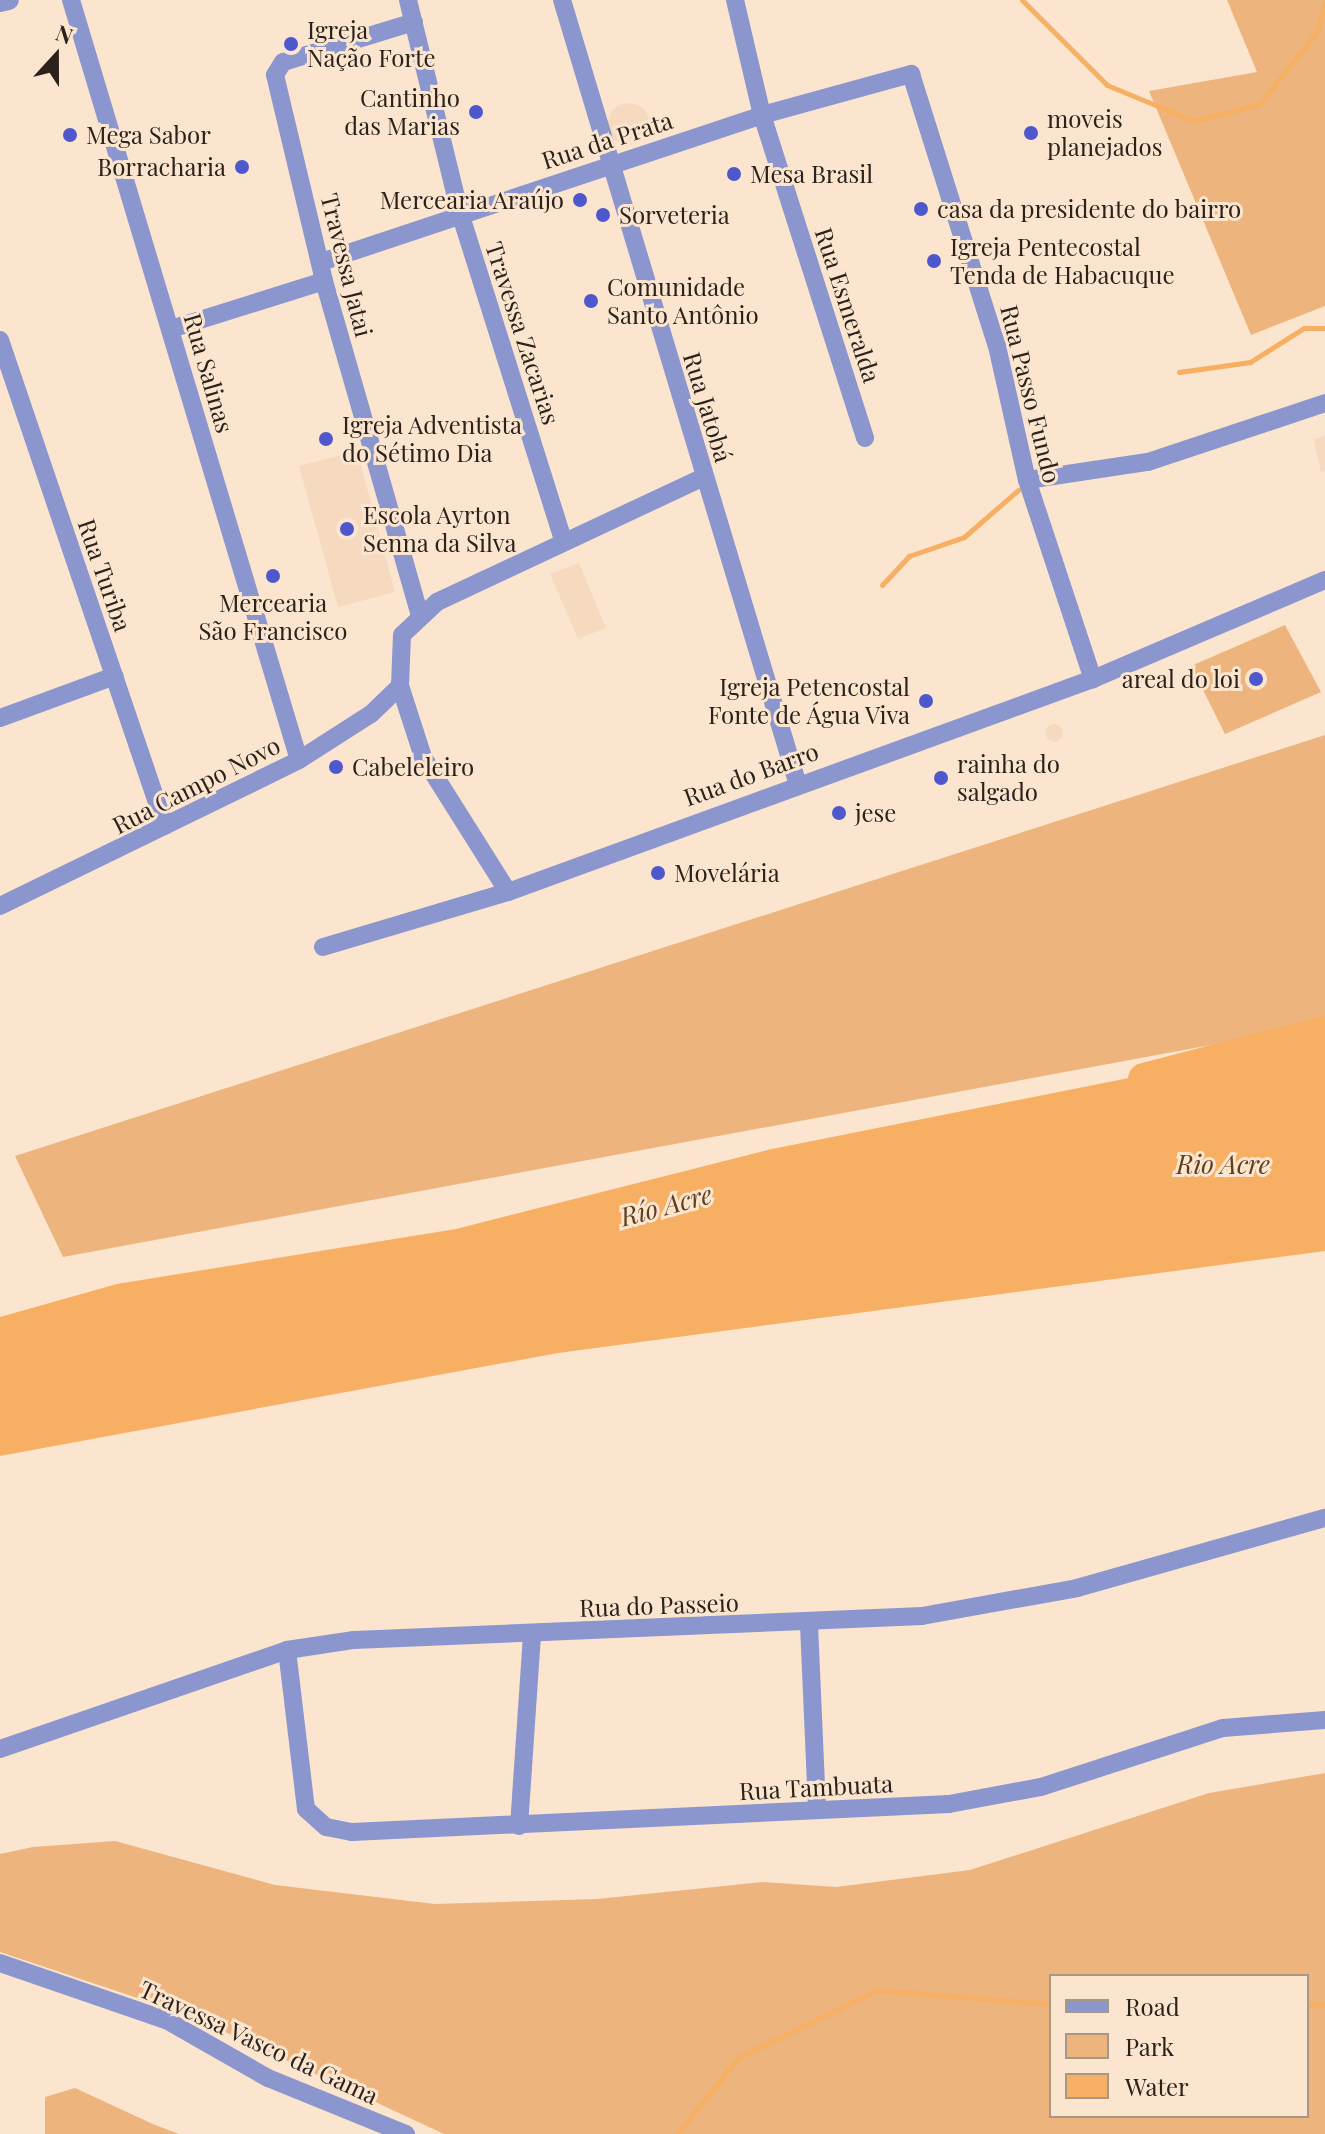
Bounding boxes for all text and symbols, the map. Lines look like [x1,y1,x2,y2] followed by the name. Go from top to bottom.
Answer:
[16,16,96,96] north arrow
[307,16,436,72] place label: Igreja Nação Forte
[52,17,77,50] text: N
[282,35,300,53] marker: Igreja Nação Forte
[344,84,460,140] place label: Cantinho das Marias
[467,103,485,121] marker: Cantinho das Marias
[538,105,676,175] street label: Rua da Prata
[1047,105,1162,161] place label: moveis planejados
[86,121,211,149] place label: Mega Sabor
[1022,124,1040,142] marker: moveis planejados
[61,126,79,144] marker: Mega Sabor
[97,153,226,181] place label: Borracharia
[233,158,251,176] marker: Borracharia
[750,160,873,188] place label: Mesa Brasil
[725,165,743,183] marker: Mesa Brasil
[379,186,564,214] place label: Mercearia Araújo
[315,190,379,340] street label: Travessa Jatai
[571,191,589,209] marker: Mercearia Araújo
[937,195,1242,223] place label: casa da presidente do bairro
[912,200,930,218] marker: casa da presidente do bairro
[619,201,730,229] place label: Sorveteria
[594,206,612,224] marker: Sorveteria
[809,224,887,386] street label: Rua Esmeralda
[950,233,1175,289] place label: Igreja Pentecostal Tenda de Habacuque
[480,238,566,428] street label: Travessa Zacarias
[925,252,943,270] marker: Igreja Pentecostal Tenda de Habacuque
[607,273,759,329] place label: Comunidade Santo Antônio
[582,292,600,310] marker: Comunidade Santo Antônio
[995,302,1067,486] street label: Rua Passo Fundo
[178,310,240,436] street label: Rua Salinas
[678,348,738,466] street label: Rua Jatobá
[342,411,523,467] place label: Igreja Adventista do Sétimo Dia
[317,430,335,448] marker: Igreja Adventista do Sétimo Dia
[363,501,517,557] place label: Escola Ayrton Senna da Silva
[72,515,138,635] street label: Rua Turiba
[338,520,356,538] marker: Escola Ayrton Senna da Silva
[264,567,282,585] marker: Mercearia São Francisco
[199,589,347,645] place label: Mercearia São Francisco
[1121,665,1240,693] place label: areal do loi
[1247,670,1265,688] marker: areal do loi
[706,673,910,729] place label: Igreja Petencostal Fonte de Água Viva
[917,692,935,710] marker: Igreja Petencostal Fonte de Água Viva
[107,730,285,840] street label: Rua Campo Novo
[680,736,822,812] street label: Rua do Barro
[957,750,1060,806] place label: rainha do salgado
[352,753,474,781] place label: Cabeleleiro
[327,758,345,776] marker: Cabeleleiro
[932,769,950,787] marker: rainha do salgado
[855,799,896,827] place label: jese
[830,804,848,822] marker: jese
[674,859,780,887] place label: Movelária
[649,864,667,882] marker: Movelária
[1176,1148,1270,1180] water label: Rio Acre
[617,1178,715,1232] water label: Río Acre
[578,1588,740,1622] street label: Rua do Passeio
[738,1769,894,1805] street label: Rua Tambuata
[134,1974,384,2110] street label: Travessa Vasco da Gama
[1049,1974,1309,2118] legend
[1125,1990,1180,2022] text: Road
[1125,2030,1174,2062] text: Park
[1125,2070,1189,2102] text: Water

